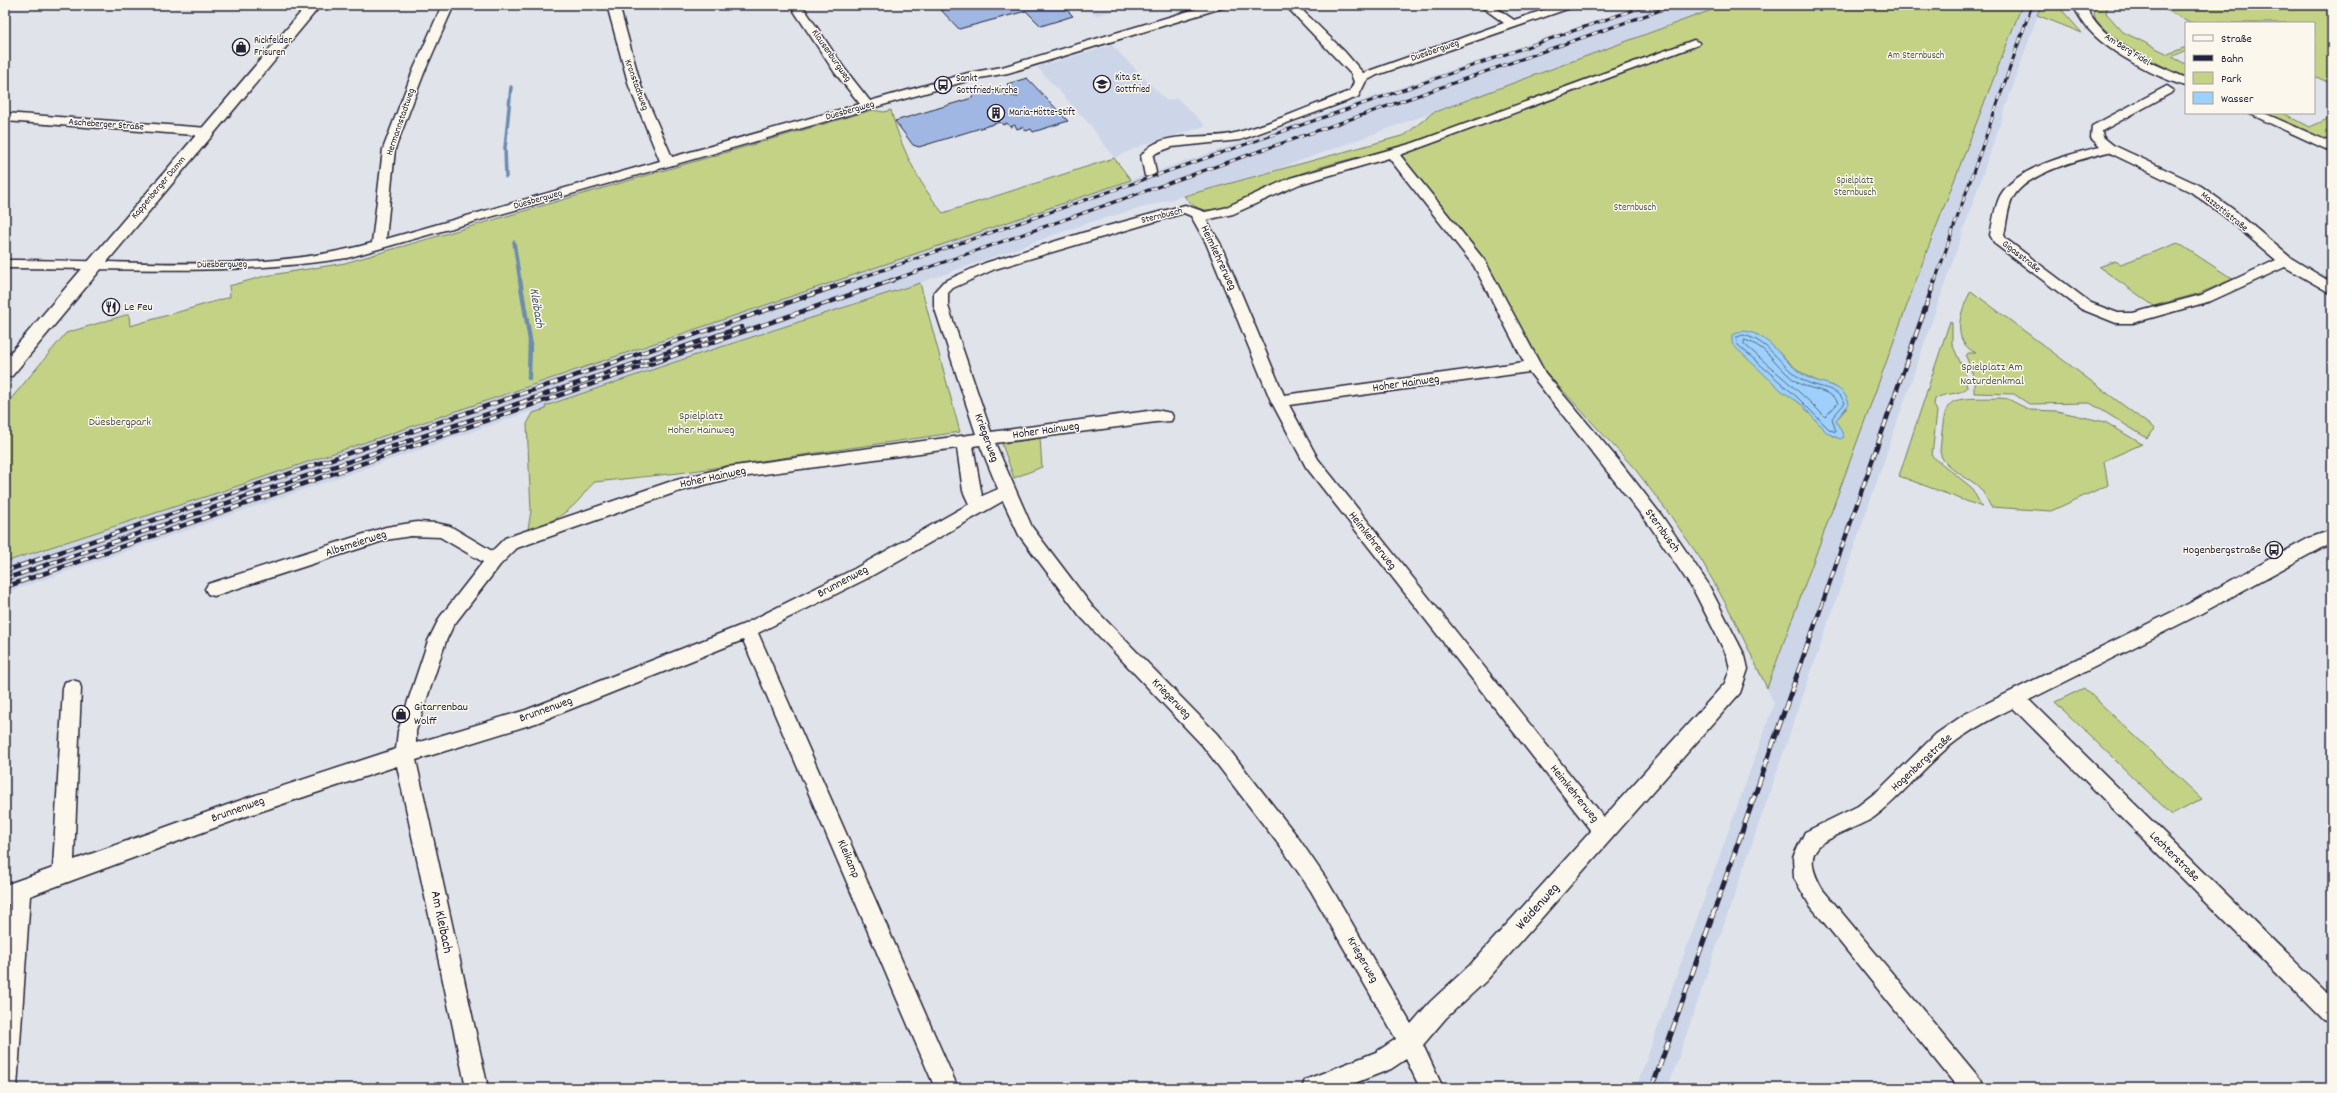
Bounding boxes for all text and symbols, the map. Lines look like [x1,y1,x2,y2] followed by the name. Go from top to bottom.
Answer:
[2185,22,2315,114] legend
[808,27,854,85] street label: Klausenburgweg
[2101,30,2153,70] street label: Am Berg Fidel
[2221,31,2252,48] text: Straße
[254,34,292,60] place label: Rickfelder Frisuren
[1409,36,1461,66] street label: Düesbergweg
[231,37,251,57] shop icon: Rickfelder Frisuren
[1888,49,1945,63] park label: Am Sternbusch
[2221,51,2244,68] text: Bahn
[620,57,652,113] street label: Kronstadtweg
[1115,71,1150,97] place label: Kita St. Gottfried
[2221,71,2242,88] text: Park
[956,72,1018,98] place label: Sankt Gottfried-Kirche
[1092,74,1112,94] school or university icon: Kita St. Gottfried
[933,75,953,95] bus stop icon: Sankt Gottfried-Kirche
[383,87,419,157] street label: Hermannstadtweg
[2221,91,2254,108] text: Wasser
[824,97,876,125] street label: Düesbergweg
[986,103,1006,123] building icon: Maria-Hötte-Stift
[1009,106,1075,120] place label: Maria-Hötte-Stift
[68,115,145,135] street label: Ascheberger Straße
[128,153,190,223] street label: Kappenberger Damm
[1834,174,1877,200] park label: Spielplatz Sternbusch
[512,186,564,214] street label: Düesbergweg
[2197,189,2251,236] street label: Mazzottistraße
[1614,201,1657,215] park label: Sternbusch
[1140,204,1185,228] street label: Sternbusch
[1196,223,1240,293] street label: Heimkehrerweg
[1999,237,2044,277] street label: Gigasstraße
[197,258,247,272] street label: Düesbergweg
[523,287,549,330] water label: Kleibach
[101,297,121,317] restaurant icon: Le Feu
[124,299,153,316] place label: Le Feu
[1960,359,2024,390] park label: Spielplatz Am Naturdenkmal
[1372,371,1440,397] street label: Hoher Hainweg
[667,408,735,439] park label: Spielplatz Hoher Hainweg
[969,411,1003,465] street label: Kriegerweg
[89,414,151,431] park label: Düesbergpark
[1012,418,1080,444] street label: Hoher Hainweg
[678,463,748,493] street label: Hoher Hainweg
[1640,505,1684,557] street label: Sternbusch
[1344,508,1400,574] street label: Heimkehrerweg
[323,526,389,562] street label: Albsmeierweg
[2264,540,2284,560] bus stop icon: Hogenbergstraße
[2183,542,2261,559] place label: Hogenbergstraße
[815,561,871,603] street label: Brunnenweg
[1147,675,1195,723] street label: Kriegerweg
[517,693,575,727] street label: Brunnenweg
[414,699,468,730] place label: Gitarrenbau Wolff
[391,704,411,724] shop icon: Gitarrenbau Wolff
[1888,730,1956,796] street label: Hogenbergstraße
[1545,761,1603,827] street label: Heimkehrerweg
[209,793,267,827] street label: Brunnenweg
[2145,828,2203,886] street label: Lechterstraße
[832,837,864,881] street label: Kleikamp
[1511,879,1565,935] street label: Weidenweg
[425,889,457,955] street label: Am Kleibach
[1342,934,1382,986] street label: Kriegerweg

